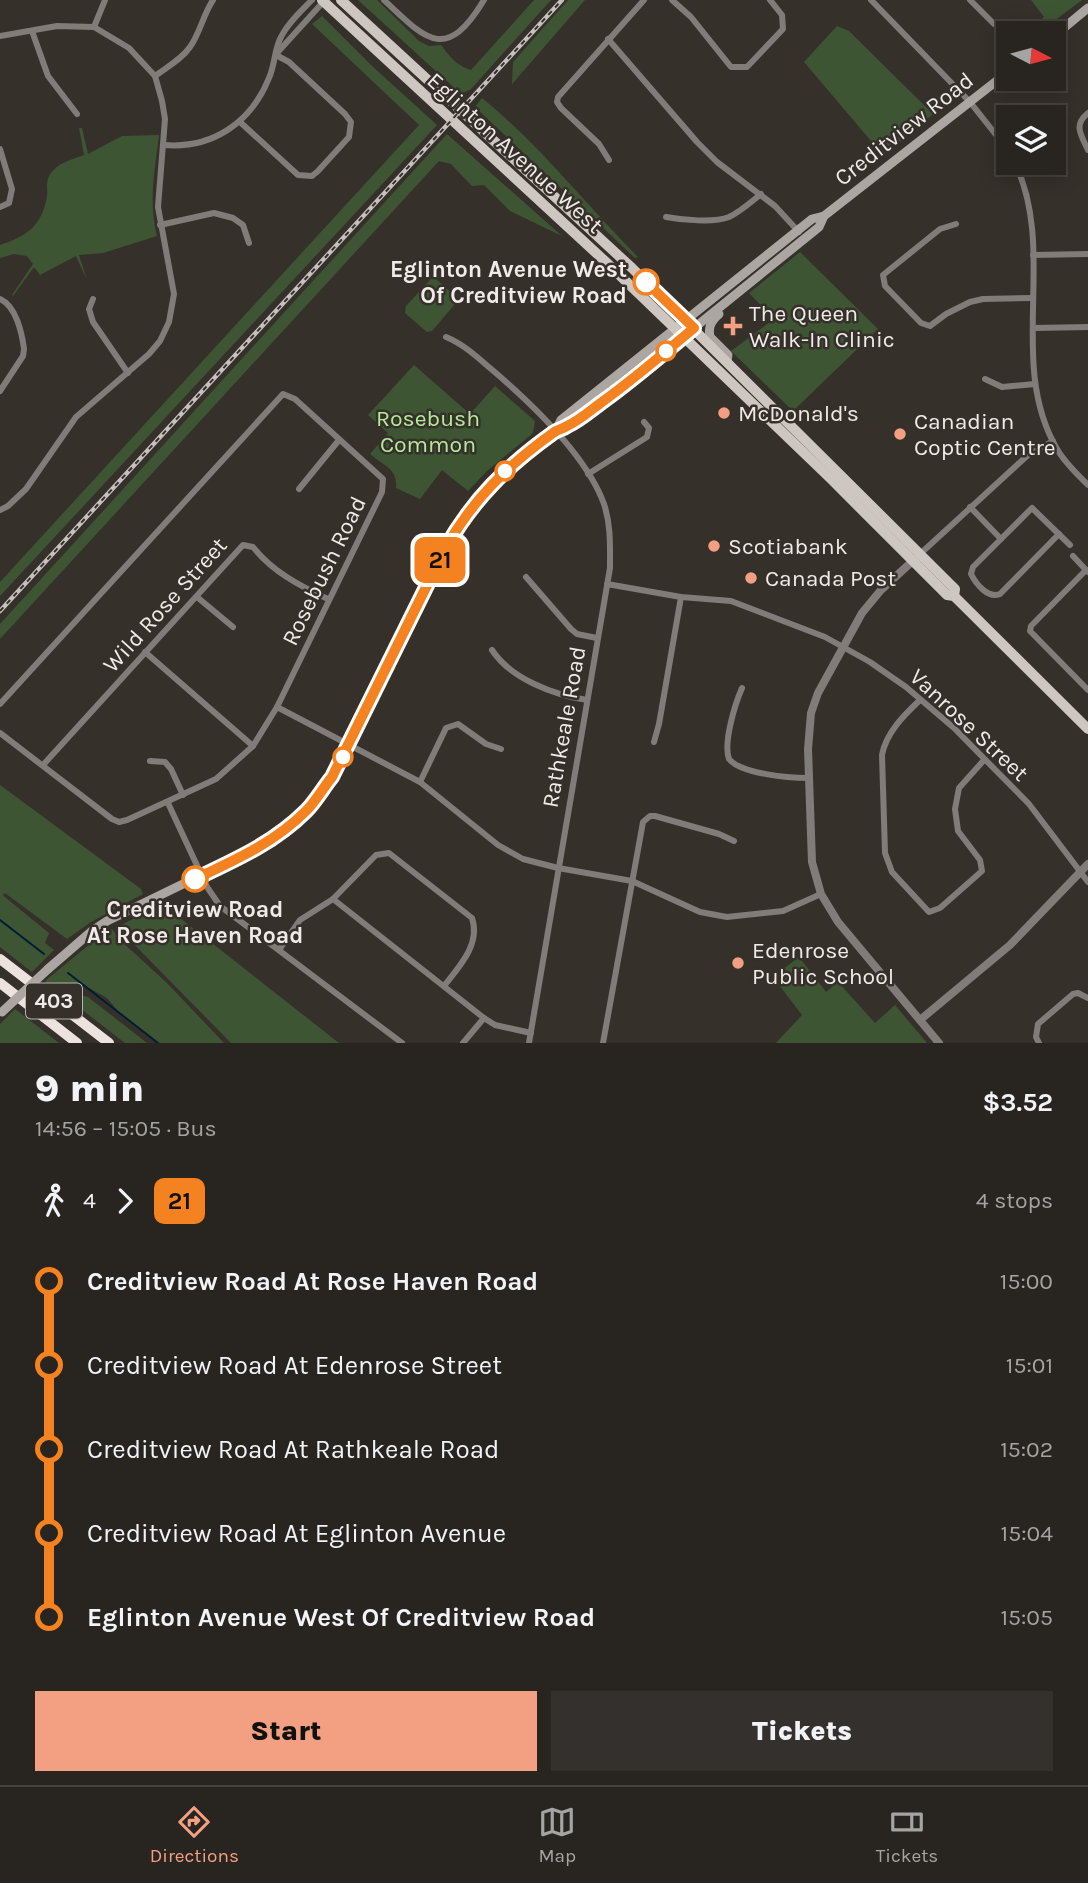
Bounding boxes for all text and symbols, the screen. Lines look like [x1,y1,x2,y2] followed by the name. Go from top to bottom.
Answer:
[996,21,1066,91] north arrow
[996,21,1066,175] map controls
[829,66,979,192] street label: Creditview Road
[422,67,609,239] street label: Eglinton Avenue West
[996,105,1066,175] button: layers
[390,256,627,309] place label: Eglinton Avenue West Of Creditview Road
[633,269,659,295] marker: Eglinton Avenue West Of Creditview Road
[749,300,895,353] place label: The Queen Walk-In Clinic
[723,316,743,336] marker: The Queen Walk-In Clinic
[656,341,676,361] unlabelled marker
[738,400,859,427] place label: McDonald's
[376,405,480,458] park label: Rosebush Common
[716,405,732,421] marker: McDonald's
[914,408,1056,461] place label: Canadian Coptic Centre
[892,426,908,442] marker: Canadian Coptic Centre
[495,461,515,481] unlabelled marker
[276,492,372,650] street label: Rosebush Road
[97,532,233,678] street label: Wild Rose Street
[728,533,848,560] place label: Scotiabank
[408,537,472,583] line badge: 21
[706,538,722,554] marker: Scotiabank
[428,546,452,574] text: 21
[765,565,896,592] place label: Canada Post
[743,570,759,586] marker: Canada Post
[537,644,591,810] street label: Rathkeale Road
[904,663,1034,787] street label: Vanrose Street
[333,747,353,767] unlabelled marker
[182,866,208,892] marker: Creditview Road At Rose Haven Road
[87,896,303,949] place label: Creditview Road At Rose Haven Road
[752,937,894,990] place label: Edenrose Public School
[730,955,746,971] marker: Edenrose Public School
[26,984,82,1018] road number: 403
[35,1066,144,1111] text: 9 min
[982,1087,1053,1118] text: $3.52
[35,1115,217,1142] text: 14:56 – 15:05 · Bus
[35,1182,73,1220] icon: walk
[106,1182,144,1220] icon: forward
[83,1187,96,1214] text: 4
[168,1187,191,1215] text: 21
[976,1187,1053,1214] text: 4 stops
[87,1266,538,1297] text: Creditview Road At Rose Haven Road
[1000,1268,1053,1295] text: 15:00
[87,1350,502,1381] text: Creditview Road At Edenrose Street
[1006,1352,1053,1379] text: 15:01
[87,1434,499,1465] text: Creditview Road At Rathkeale Road
[1000,1436,1053,1463] text: 15:02
[87,1518,506,1549] text: Creditview Road At Eglinton Avenue
[1001,1520,1053,1547] text: 15:04
[87,1602,595,1633] text: Eglinton Avenue West Of Creditview Road
[1000,1604,1053,1631] text: 15:05
[35,1691,537,1771] button: Start
[551,1691,1053,1771] button: Tickets
[150,1803,239,1867] tab: Directions
[538,1803,576,1867] tab: Map
[876,1803,938,1867] tab: Tickets

